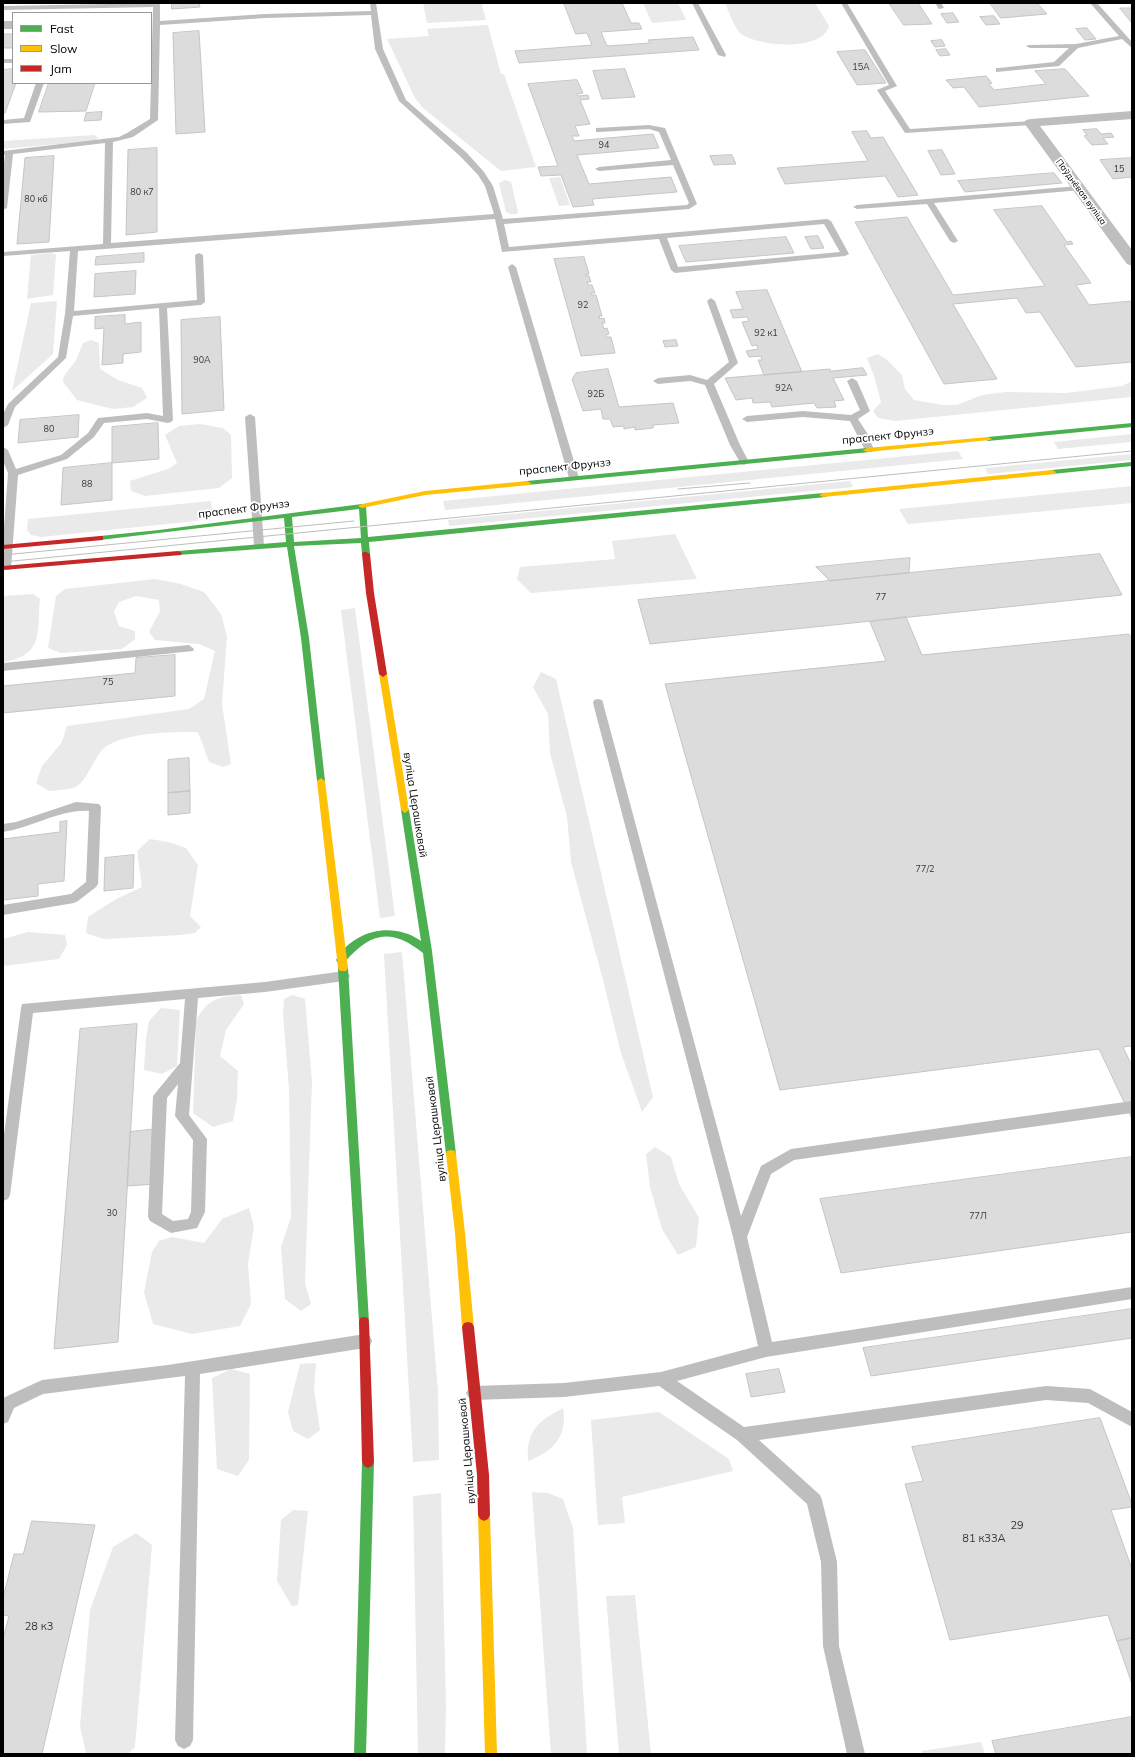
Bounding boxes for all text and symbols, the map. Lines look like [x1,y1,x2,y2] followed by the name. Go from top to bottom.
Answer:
[12,12,152,84] legend
[50,21,74,36] text: Fast
[50,41,78,56] text: Slow
[50,61,72,76] text: Jam
[852,62,870,72] house number: 15А
[599,140,609,150] house number: 94
[1053,157,1109,227] street label: Паўднёвая вуліца
[1114,164,1124,174] house number: 15
[130,187,154,197] house number: 80 к7
[24,194,48,204] house number: 80 к6
[578,300,588,310] house number: 92
[754,328,778,338] house number: 92 к1
[193,355,211,365] house number: 90А
[775,383,793,393] house number: 92А
[588,389,604,399] house number: 92Б
[44,424,54,434] house number: 80
[842,425,934,447] street label: праспект Фрунзэ
[519,456,611,478] street label: праспект Фрунзэ
[82,479,92,489] house number: 88
[198,497,290,521] street label: праспект Фрунзэ
[876,592,886,602] house number: 77
[103,677,113,687] house number: 75
[400,751,430,859] street label: вуліца Церашковай
[916,864,934,874] house number: 77/2
[423,1075,449,1183] street label: вуліца Церашковай
[107,1208,117,1218] house number: 30
[969,1211,987,1221] house number: 77Л
[456,1397,478,1505] street label: вуліца Церашковай
[1010,1519,1024,1533] house number: 29
[962,1532,1006,1546] house number: 81 к33А
[25,1620,53,1634] house number: 28 к3

